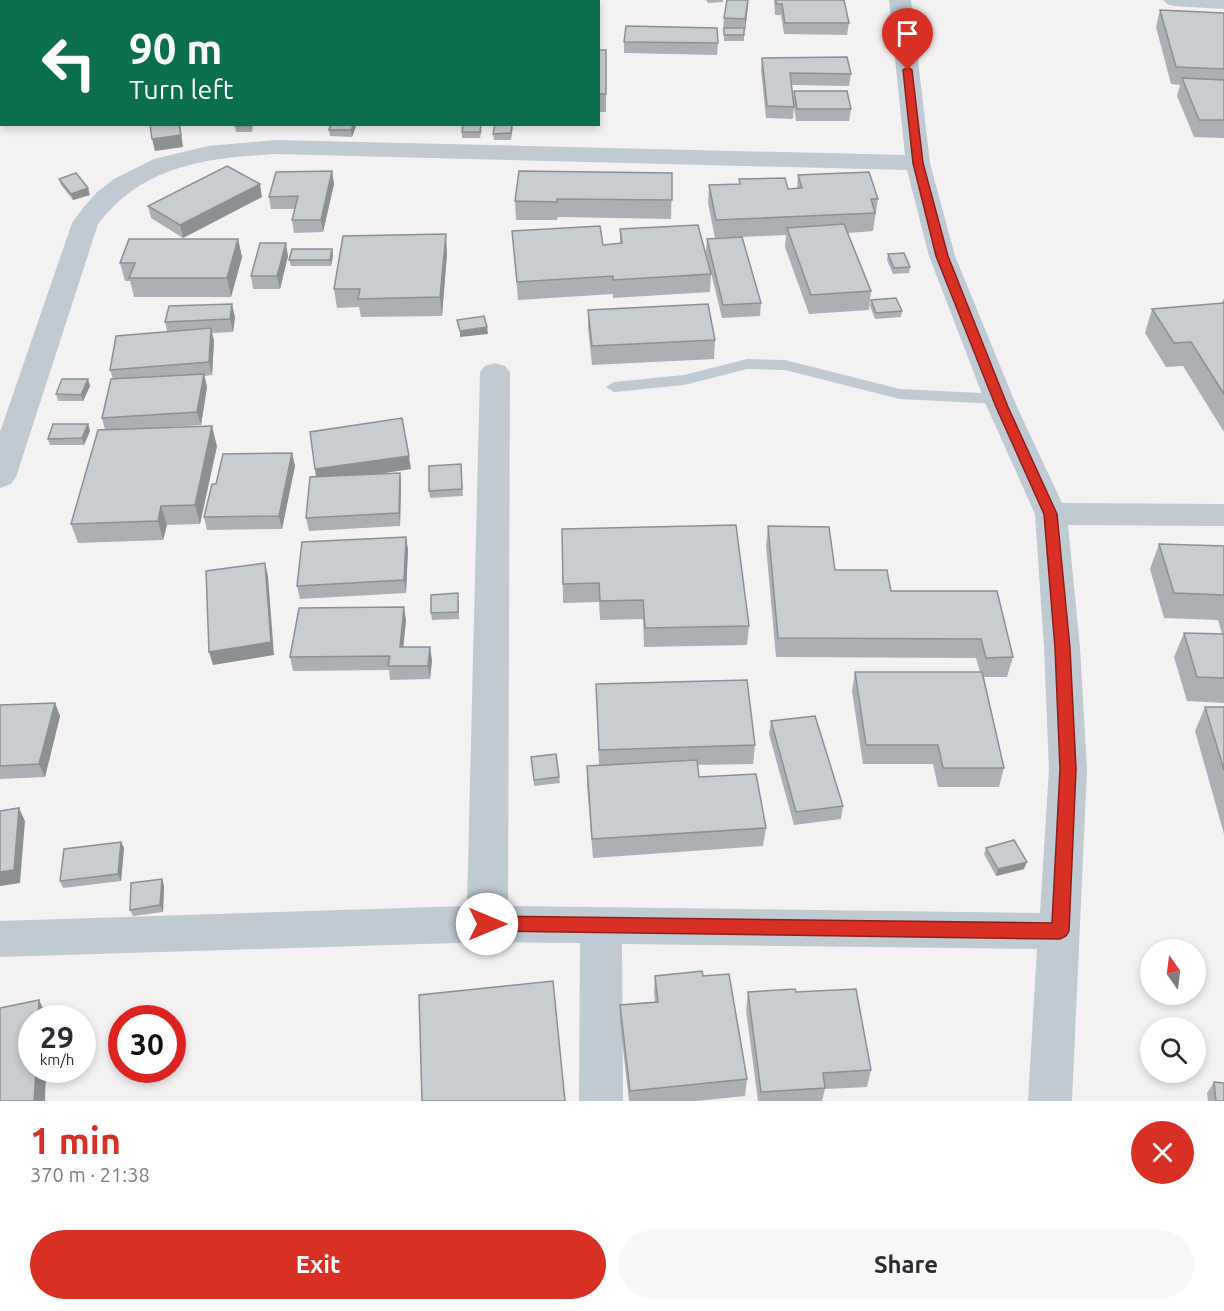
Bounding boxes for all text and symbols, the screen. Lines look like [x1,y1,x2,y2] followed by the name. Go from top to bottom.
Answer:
[882,8,933,70] pin
[891,17,924,50] icon: arrive
[30,24,108,102] icon: left
[129,25,223,72] text: 90 m
[129,74,233,104] text: Turn left
[455,892,519,956] position arrow
[1140,939,1206,1005] north arrow
[1140,939,1206,1083] map controls
[108,1005,186,1083] speed limit sign: 30
[1140,1017,1206,1083] button: search
[40,1020,74,1054] text: 29
[40,1051,74,1068] text: km/h
[30,1120,121,1161] text: 1 min
[1131,1121,1194,1184] button: close
[30,1163,150,1186] text: 370 m · 21:38
[30,1230,606,1299] button: Exit
[618,1230,1194,1299] button: Share

